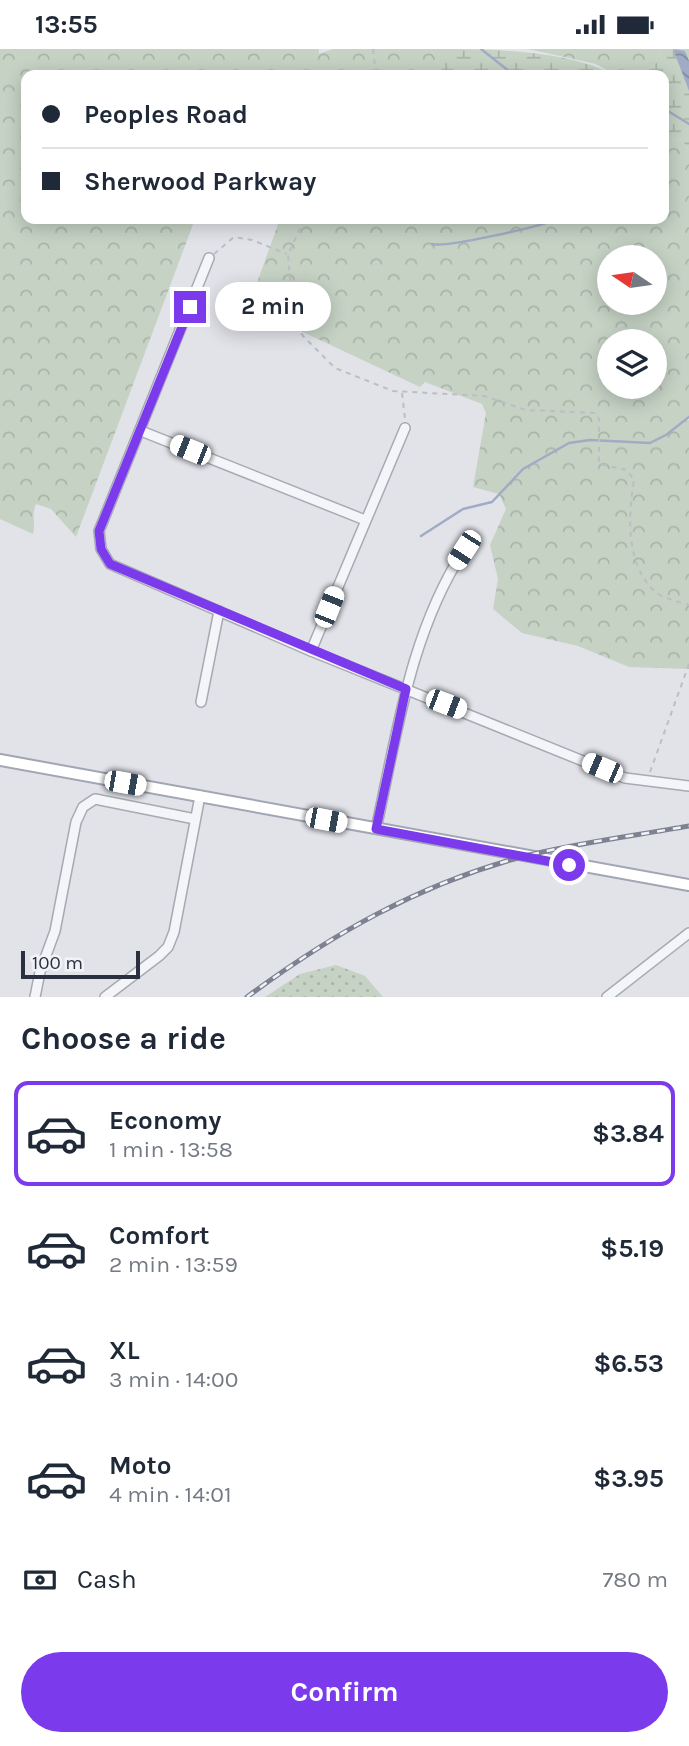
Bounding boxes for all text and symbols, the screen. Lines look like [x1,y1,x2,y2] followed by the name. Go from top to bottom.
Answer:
[35,9,98,40] text: 13:55
[84,99,248,130] text: Peoples Road
[84,166,316,197] text: Sherwood Parkway
[597,245,667,315] north arrow
[597,245,667,399] map controls
[214,282,330,331] callout: 2 min
[174,291,206,323] route end
[241,293,305,320] text: 2 min
[597,329,667,399] button: layers
[167,432,214,468] car
[444,527,485,573] car
[312,584,347,630] car
[423,687,470,721] car
[579,750,626,786] car
[103,769,148,797] car
[304,806,349,834] car
[553,849,585,881] route start
[21,948,140,980] scale bar
[32,952,83,974] text: 100 m
[21,1020,226,1057] text: Choose a ride
[25,1102,88,1165] icon: car
[109,1105,221,1136] text: Economy
[592,1118,664,1149] text: $3.84
[109,1136,233,1163] text: 1 min · 13:58
[25,1217,88,1280] icon: car
[109,1220,210,1251] text: Comfort
[600,1233,664,1264] text: $5.19
[109,1251,238,1278] text: 2 min · 13:59
[25,1332,88,1395] icon: car
[109,1335,140,1366] text: XL
[593,1348,664,1379] text: $6.53
[109,1366,238,1393] text: 3 min · 14:00
[25,1447,88,1510] icon: car
[109,1450,171,1481] text: Moto
[593,1463,664,1494] text: $3.95
[109,1481,232,1508] text: 4 min · 14:01
[21,1561,59,1599] icon: cash
[77,1564,137,1595] text: Cash
[602,1566,668,1593] text: 780 m
[21,1652,668,1732] button: Confirm

